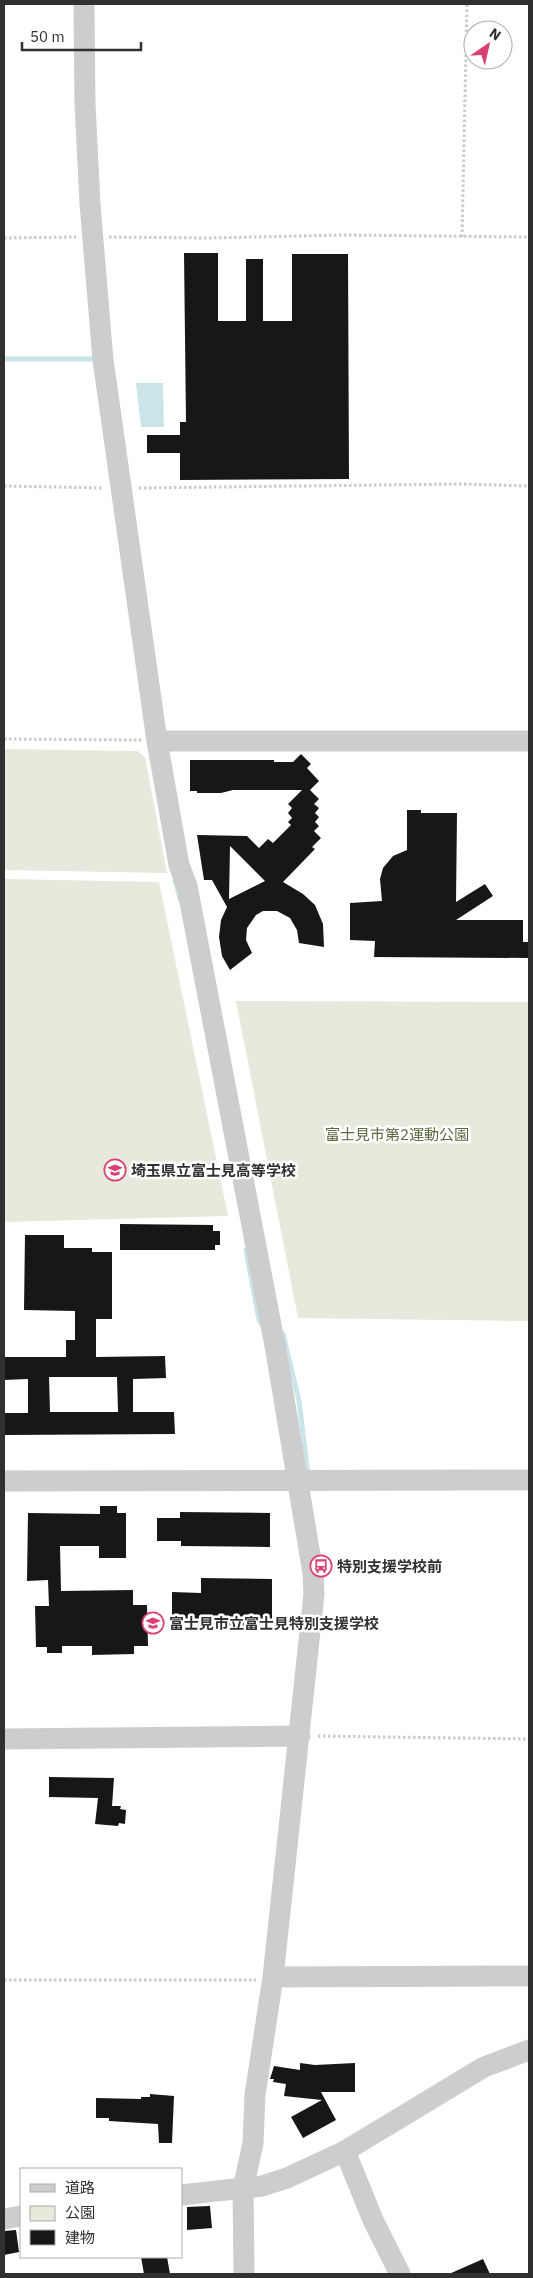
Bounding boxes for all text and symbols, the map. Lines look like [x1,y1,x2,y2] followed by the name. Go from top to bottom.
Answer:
[22,20,141,52] scale bar
[463,20,513,70] north arrow
[486,24,505,45] text: N
[30,27,65,46] text: 50 m
[325,1125,469,1144] park label: 富士見市第2運動公園
[103,1158,127,1182] school or university icon: 埼玉県立富士見高等学校
[131,1161,296,1180] place label: 埼玉県立富士見高等学校
[309,1554,333,1578] bus stop icon: 特別支援学校前
[337,1557,442,1576] place label: 特別支援学校前
[141,1611,165,1635] school or university icon: 富士見市立富士見特別支援学校
[169,1614,379,1633] place label: 富士見市立富士見特別支援学校
[20,2168,182,2258] legend
[65,2178,95,2197] text: 道路
[65,2203,95,2222] text: 公園
[65,2228,95,2247] text: 建物

